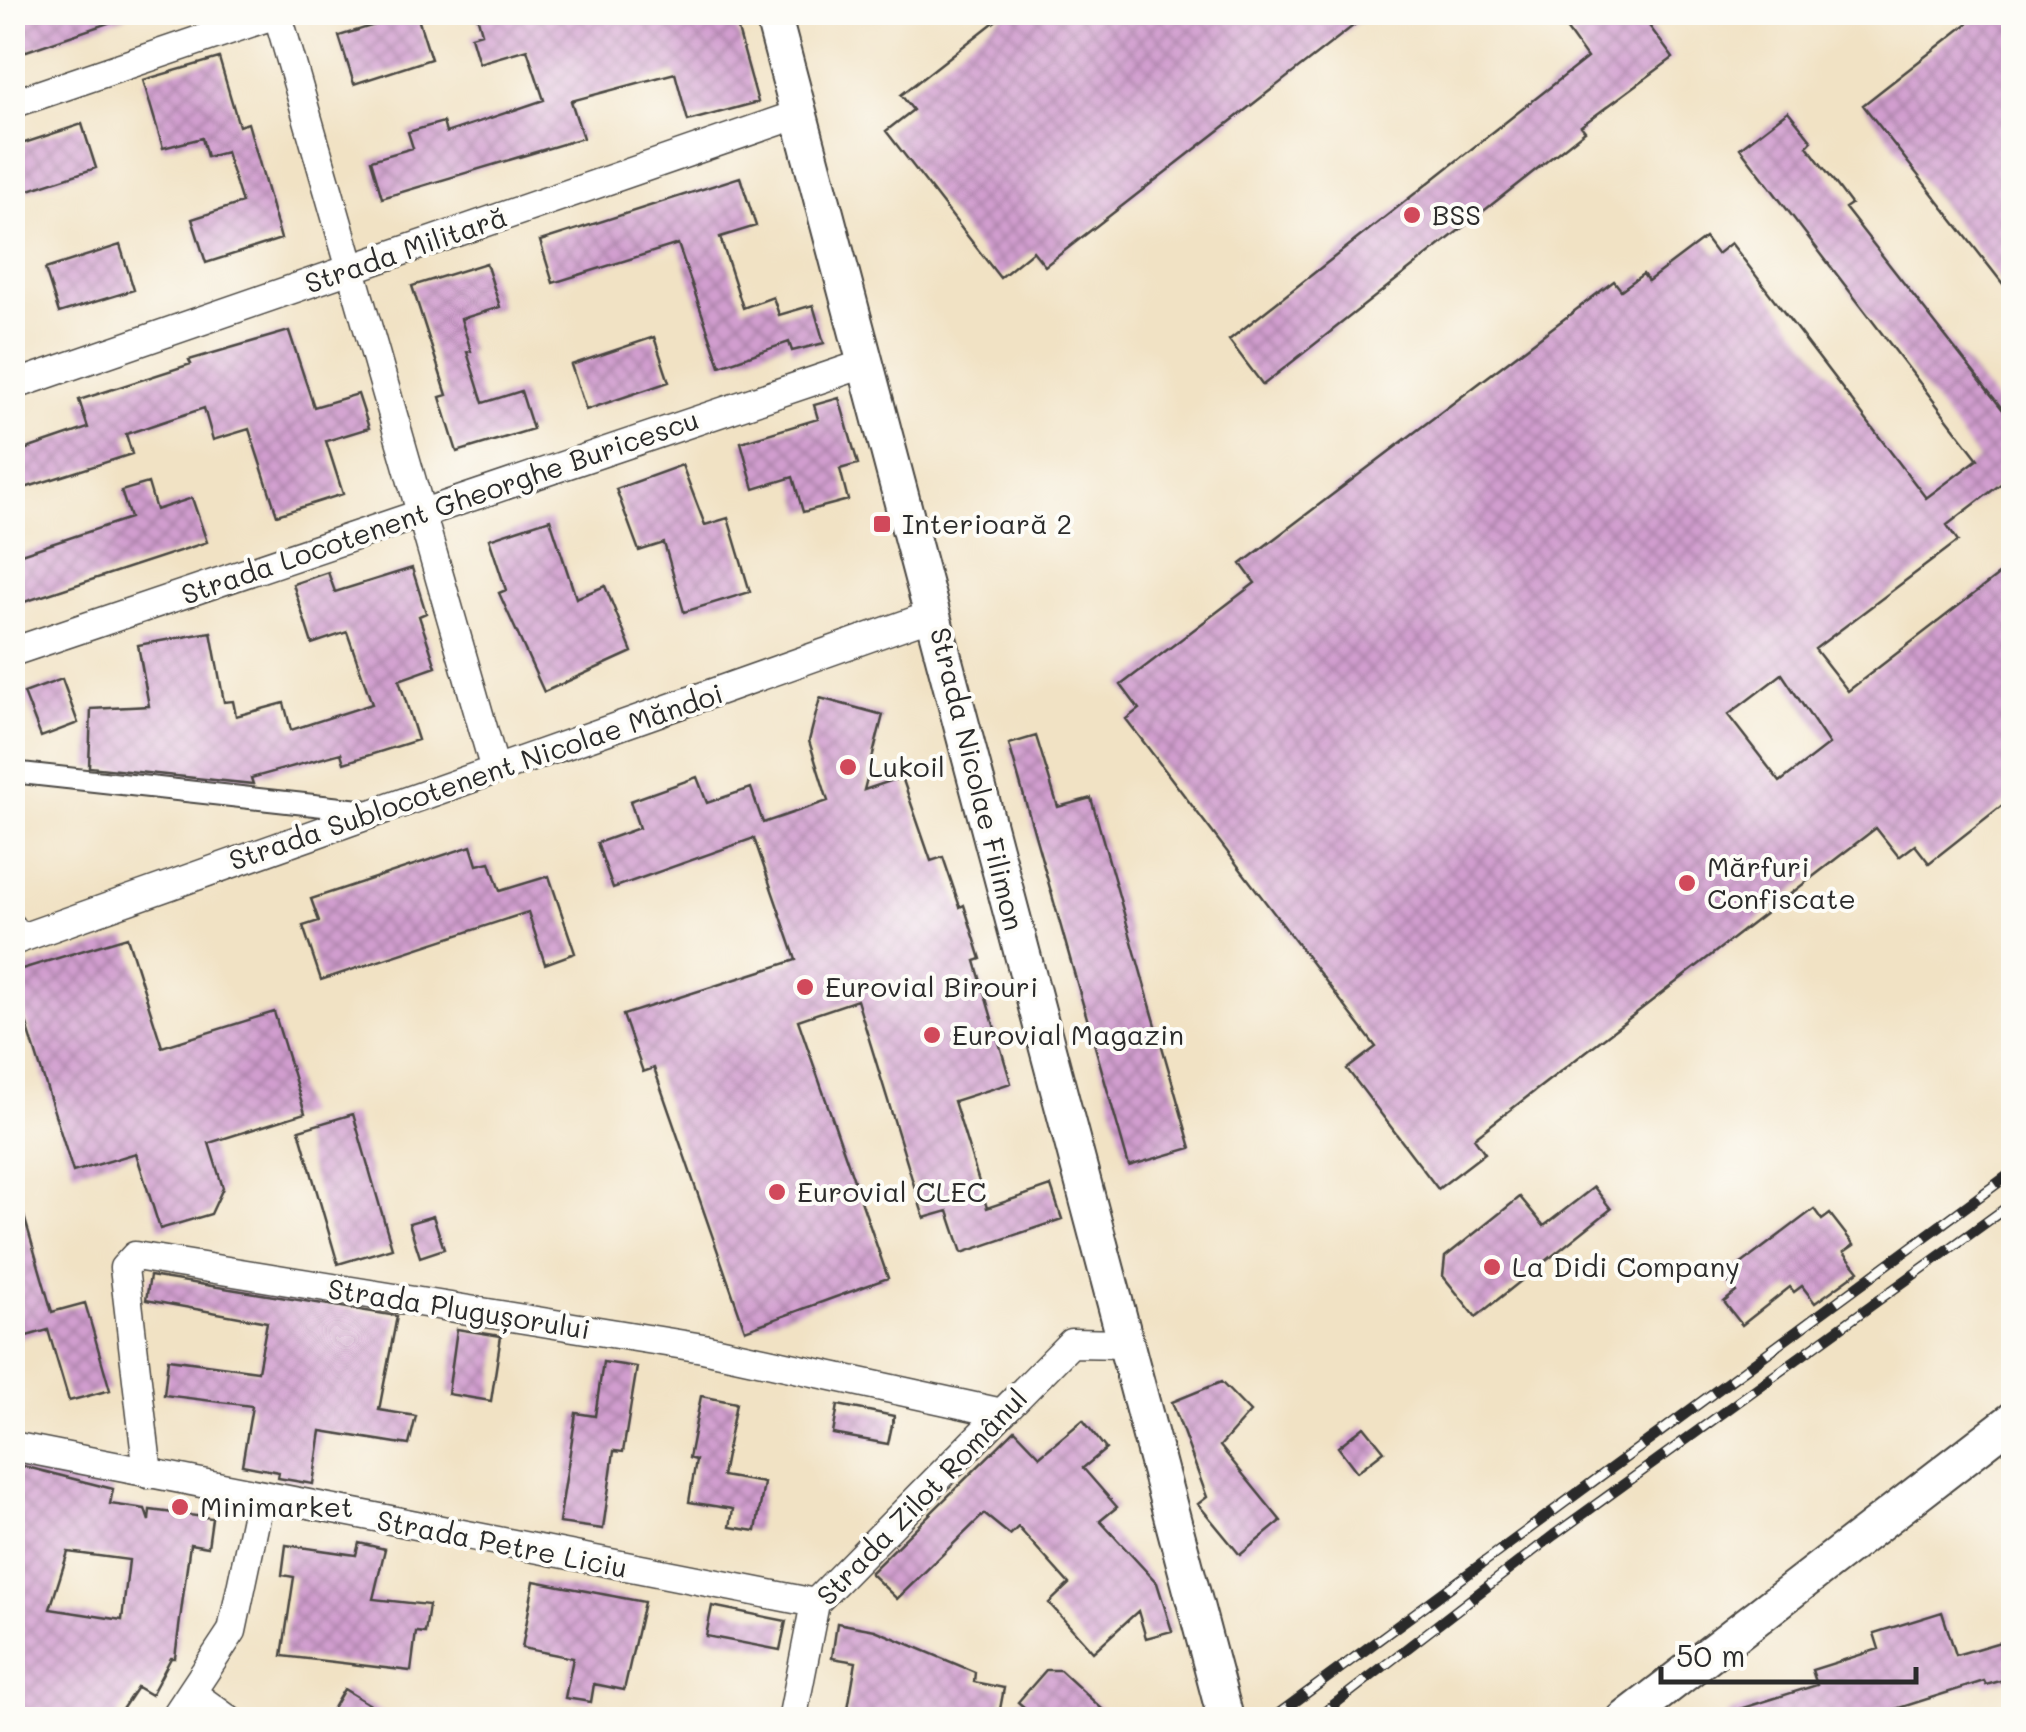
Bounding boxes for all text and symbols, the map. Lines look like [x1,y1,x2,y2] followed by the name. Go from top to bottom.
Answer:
[1432,196,1481,232] place label: BSS
[300,198,512,301] street label: Strada Militară
[1401,204,1423,226] marker: BSS
[176,400,703,612] street label: Strada Locotenent Gheorghe Buricescu
[902,505,1072,541] place label: Interioară 2
[871,513,893,535] marker: Interioară 2
[923,623,1033,934] street label: Strada Nicolae Filimon
[224,674,727,878] street label: Strada Sublocotenent Nicolae Măndoi
[868,748,945,784] place label: Lukoil
[837,756,859,778] marker: Lukoil
[1707,848,1856,916] place label: Mărfuri Confiscate
[1676,872,1698,894] marker: Mărfuri Confiscate
[825,968,1038,1004] place label: Eurovial Birouri
[794,976,816,998] marker: Eurovial Birouri
[952,1016,1184,1052] place label: Eurovial Magazin
[921,1024,943,1046] marker: Eurovial Magazin
[797,1173,987,1209] place label: Eurovial CLEC
[766,1181,788,1203] marker: Eurovial CLEC
[1512,1248,1740,1284] place label: La Didi Company
[1481,1256,1503,1278] marker: La Didi Company
[325,1269,593,1348] street label: Strada Plugușorului
[808,1380,1034,1612] street label: Strada Zilot Românul
[200,1488,353,1524] place label: Minimarket
[169,1496,191,1518] marker: Minimarket
[374,1501,631,1585] street label: Strada Petre Liciu
[1661,1622,1916,1684] scale bar
[1676,1635,1746,1675] text: 50 m

